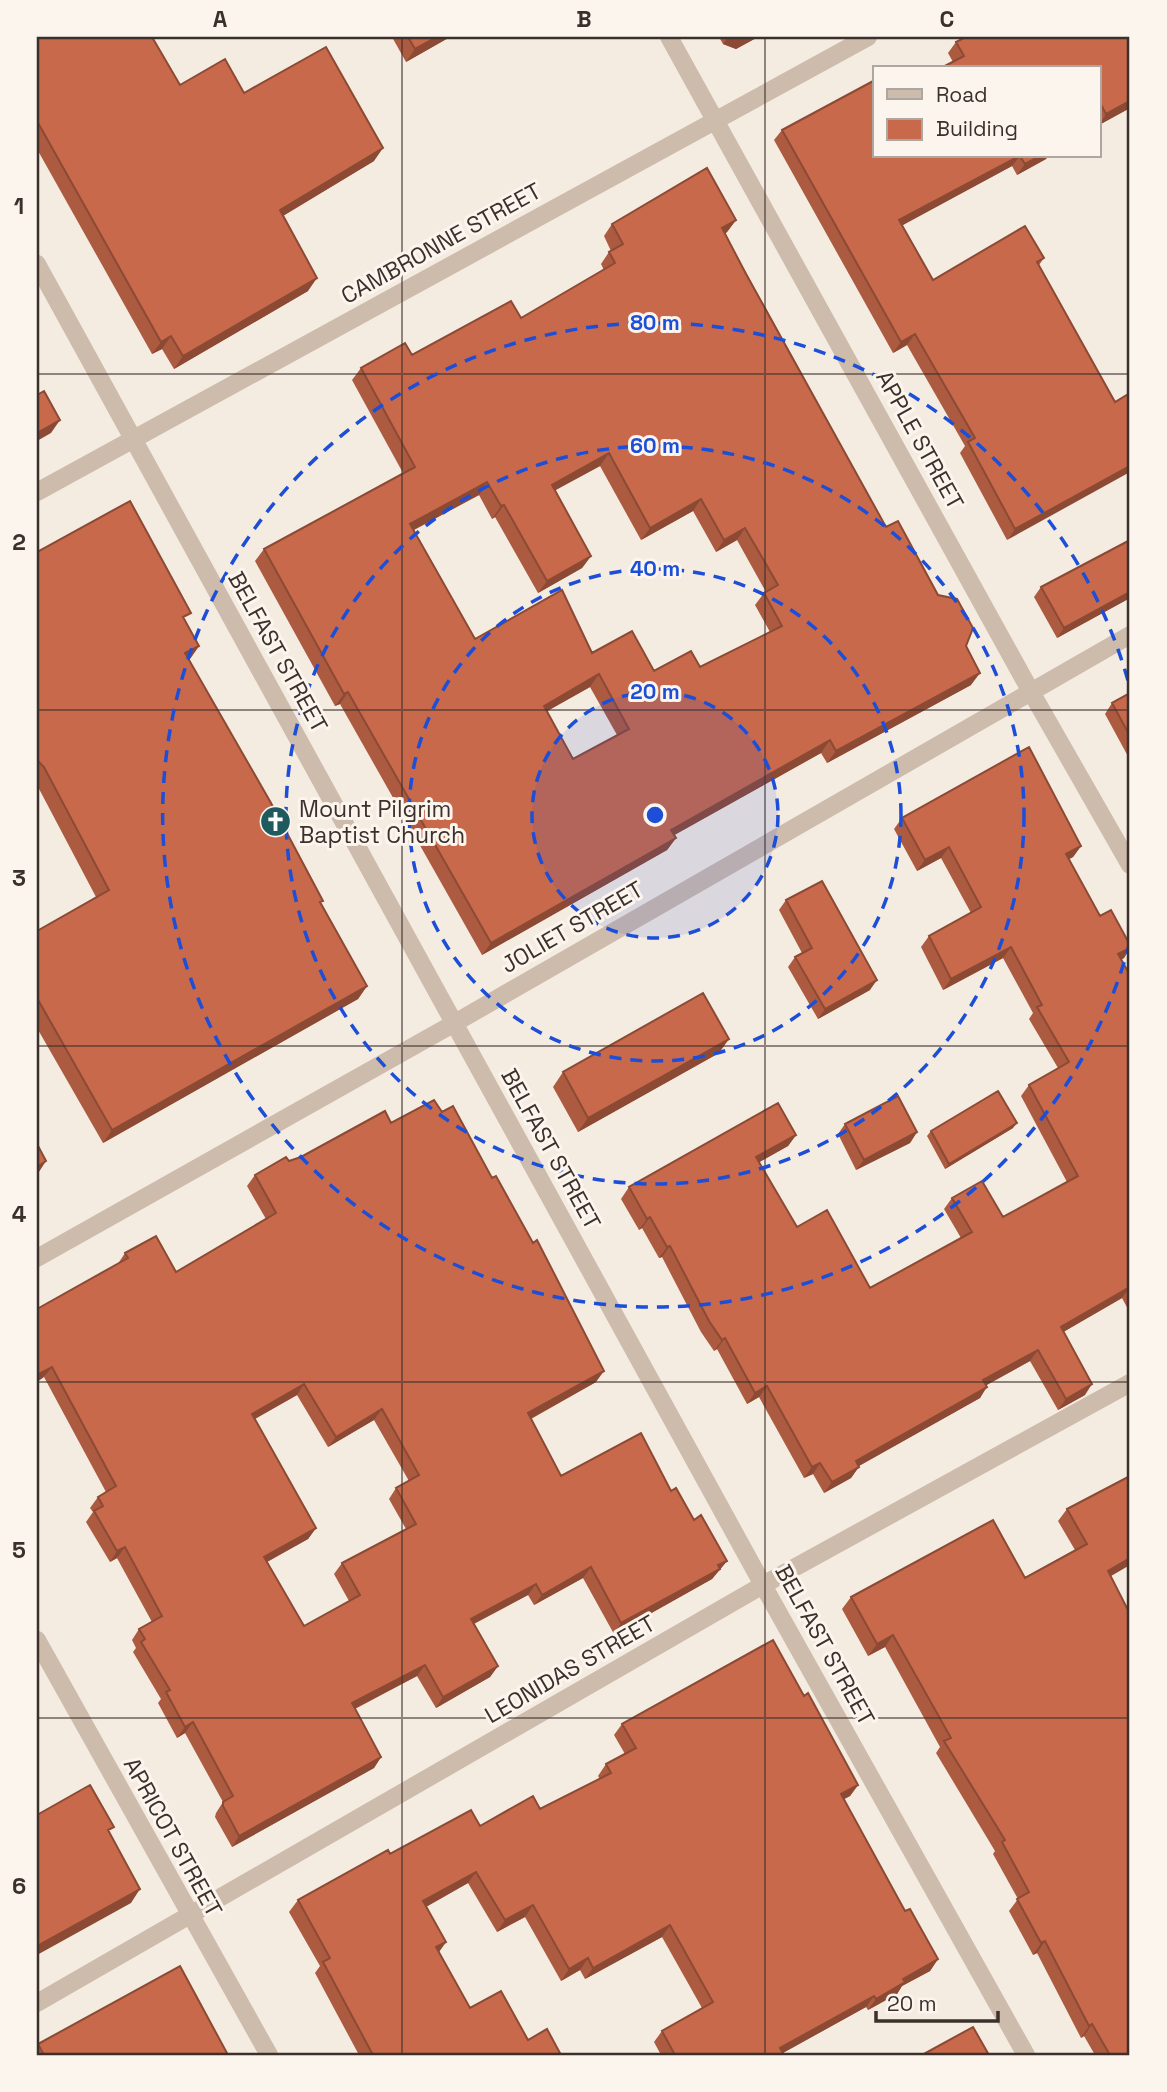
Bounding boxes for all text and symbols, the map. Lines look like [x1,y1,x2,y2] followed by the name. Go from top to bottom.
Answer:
[213,4,228,34] text: A
[576,4,592,34] text: B
[940,4,954,34] text: C
[873,66,1100,158] legend
[936,81,988,108] text: Road
[936,115,1018,142] text: Building
[336,175,546,311] street label: CAMBRONNE STREET
[14,191,24,221] text: 1
[630,309,680,336] text: 80 m
[869,365,971,515] street label: APPLE STREET
[630,432,680,459] text: 60 m
[12,527,26,557] text: 2
[630,555,680,582] text: 40 m
[221,566,335,738] street label: BELFAST STREET
[630,678,680,705] text: 20 m
[299,794,465,850] place label: Mount Pilgrim Baptist Church
[643,803,667,827] centre of rings
[259,805,293,839] church icon: Mount Pilgrim Baptist Church
[12,863,26,893] text: 3
[495,874,649,980] street label: JOLIET STREET
[494,1063,608,1235] street label: BELFAST STREET
[12,1199,27,1229] text: 4
[12,1535,26,1565] text: 5
[768,1559,882,1731] street label: BELFAST STREET
[479,1608,661,1730] street label: LEONIDAS STREET
[117,1752,229,1922] street label: APRICOT STREET
[12,1871,26,1901] text: 6
[876,1980,999,2024] scale bar
[887,1990,937,2017] text: 20 m

